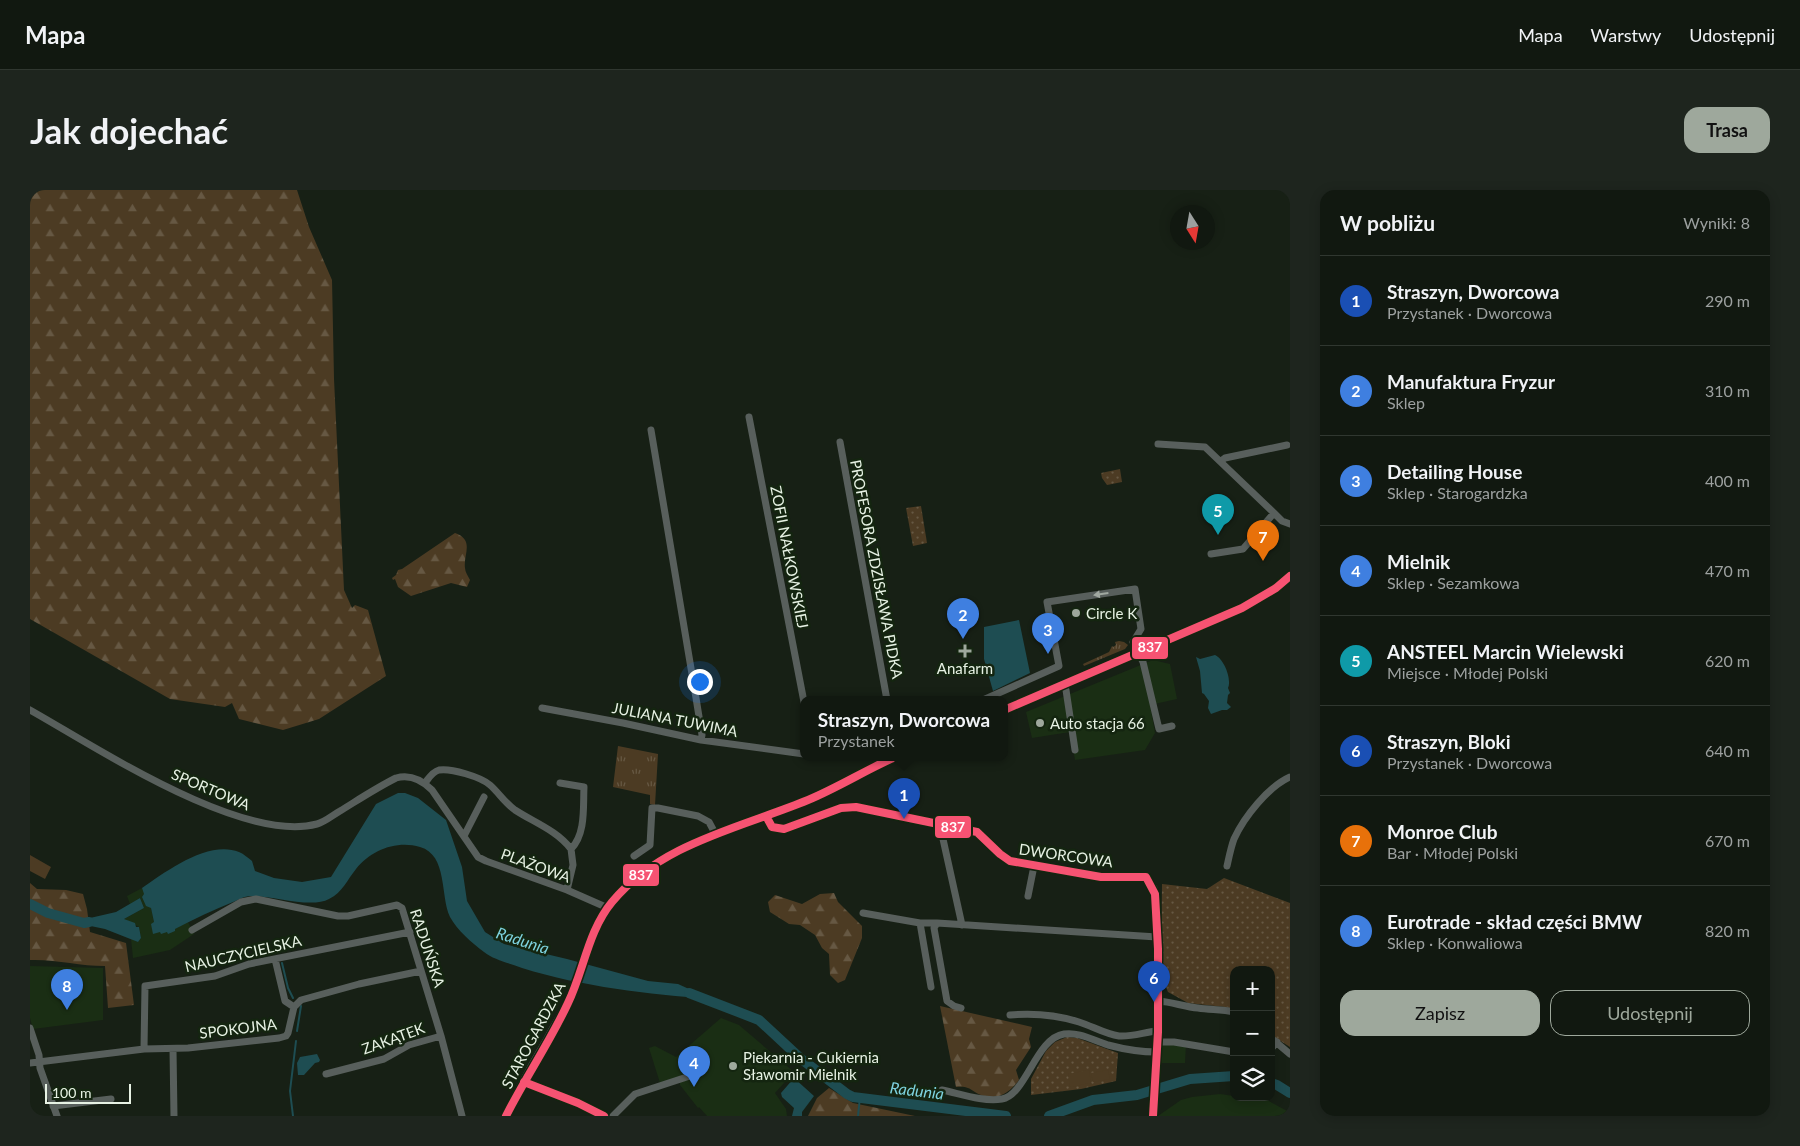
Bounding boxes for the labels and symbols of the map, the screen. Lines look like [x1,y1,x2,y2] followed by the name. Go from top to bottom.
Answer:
[1170,205,1215,250] north arrow
[847,458,907,681] street label: PROFESORA ZDZISŁAWA PIDKA
[767,484,813,630] street label: ZOFII NAŁKOWSKIEJ
[1202,494,1234,535] pin: 5
[1247,520,1279,561] pin: 7
[1093,590,1109,598] one-way arrow
[947,598,979,639] pin: 2
[1086,604,1137,622] place label: Circle K
[1070,607,1082,619] marker: Circle K
[1032,613,1064,654] pin: 3
[1131,636,1169,660] line badge: 837
[1138,638,1162,655] text: 837
[959,645,971,657] marker: Anafarm
[937,659,993,677] place label: Anafarm
[687,669,713,695] your location
[611,698,740,740] street label: JULIANA TUWIMA
[1050,714,1145,732] place label: Auto stacja 66
[1034,717,1046,729] marker: Auto stacja 66
[169,764,254,814] street label: SPORTOWA
[888,778,920,819] pin: 1
[934,815,972,839] line badge: 837
[941,818,965,835] text: 837
[1018,840,1115,871] street label: DWORCOWA
[499,844,574,886] street label: PLAŻOWA
[622,863,660,887] line badge: 837
[629,866,653,883] text: 837
[407,906,449,990] street label: RADUŃSKA
[494,923,552,957] water label: Radunia
[183,931,304,975] street label: NAUCZYCIELSKA
[1138,961,1170,1002] pin: 6
[51,969,83,1010] pin: 8
[497,978,569,1091] street label: STAROGARDZKA
[198,1014,279,1042] street label: SPOKOJNA
[359,1018,427,1058] street label: ZAKĄTEK
[678,1046,710,1087] pin: 4
[743,1048,879,1083] place label: Piekarnia - Cukiernia Sławomir Mielnik
[727,1060,739,1072] marker: Piekarnia - Cukiernia Sławomir Mielnik
[889,1077,945,1103] water label: Radunia
[45,1081,131,1104] scale bar

